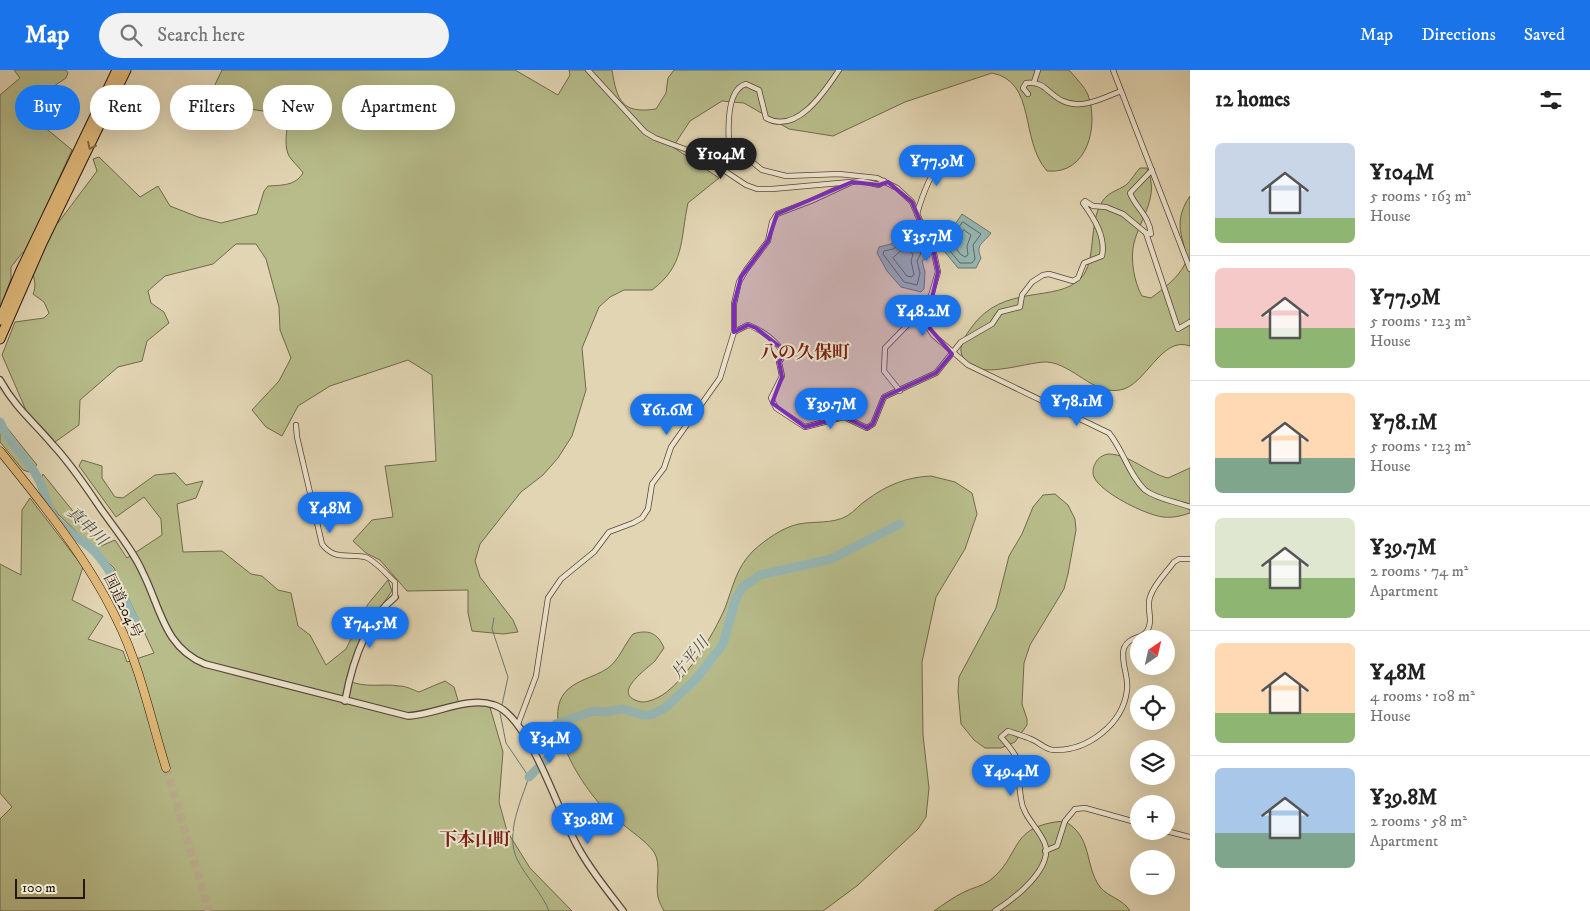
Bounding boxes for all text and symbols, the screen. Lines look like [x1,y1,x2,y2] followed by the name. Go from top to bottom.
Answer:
[99,13,449,58] search box
[25,20,69,50] text: Map
[117,21,145,49] icon: search
[157,24,245,47] text: Search here
[1360,24,1393,46] text: Map
[1421,24,1496,46] text: Directions
[1524,24,1565,46] text: Saved
[15,85,80,130] chip: Buy
[90,85,160,130] chip: Rent
[170,85,253,130] chip: Filters
[263,85,332,130] chip: New
[342,85,455,130] chip: Apartment
[1537,86,1565,114] icon: filters
[1215,87,1290,113] text: 12 homes
[686,138,756,180] pin: ¥104M
[87,141,97,150] one-way arrow
[697,144,745,164] text: ¥104M
[896,144,978,187] pin: ¥77.9M
[910,151,964,171] text: ¥77.9M
[1370,160,1434,186] text: ¥104M
[1255,163,1315,223] icon: home
[1370,186,1471,206] text: 5 rooms · 163 m²
[1370,206,1411,226] text: House
[886,220,968,262] pin: ¥35.7M
[902,226,952,246] text: ¥35.7M
[1370,285,1441,311] text: ¥77.9M
[1255,288,1315,348] icon: home
[882,294,964,337] pin: ¥48.2M
[896,301,950,321] text: ¥48.2M
[1370,311,1471,331] text: 5 rooms · 123 m²
[1370,331,1411,351] text: House
[760,342,850,364] district label: 八の久保町
[1036,384,1118,427] pin: ¥78.1M
[790,388,872,430] pin: ¥39.7M
[1051,391,1103,411] text: ¥78.1M
[626,394,708,436] pin: ¥61.6M
[806,394,856,414] text: ¥39.7M
[641,400,693,420] text: ¥61.6M
[1370,410,1438,436] text: ¥78.1M
[1255,413,1315,473] icon: home
[1370,436,1471,456] text: 5 rooms · 123 m²
[1370,456,1411,476] text: House
[300,492,360,534] pin: ¥48M
[309,498,351,518] text: ¥48M
[63,502,113,551] water label: 真申川
[1370,535,1436,561] text: ¥39.7M
[1255,538,1315,598] icon: home
[1370,561,1468,581] text: 2 rooms · 74 m²
[99,571,147,641] street label: 国道204号
[1370,581,1438,601] text: Apartment
[329,606,411,649] pin: ¥74.5M
[343,613,397,633] text: ¥74.5M
[1130,630,1175,675] north arrow
[1130,630,1175,895] map controls
[667,632,714,683] water label: 片平川
[1370,660,1426,686] text: ¥48M
[1255,663,1315,723] icon: home
[1130,685,1175,730] button: locate
[1370,686,1475,706] text: 4 rooms · 108 m²
[1370,706,1411,726] text: House
[520,722,580,764] pin: ¥34M
[530,728,570,748] text: ¥34M
[1130,740,1175,785] button: layers
[970,754,1052,797] pin: ¥49.4M
[983,761,1039,781] text: ¥49.4M
[1370,785,1437,811] text: ¥39.8M
[1255,788,1315,848] icon: home
[1130,795,1175,840] button: +
[547,802,629,845] pin: ¥39.8M
[562,809,614,829] text: ¥39.8M
[1370,811,1467,831] text: 2 rooms · 58 m²
[439,829,511,851] district label: 下本山町
[1370,831,1438,851] text: Apartment
[1130,850,1175,895] button: −
[15,876,85,899] scale bar
[22,879,56,897] text: 100 m

